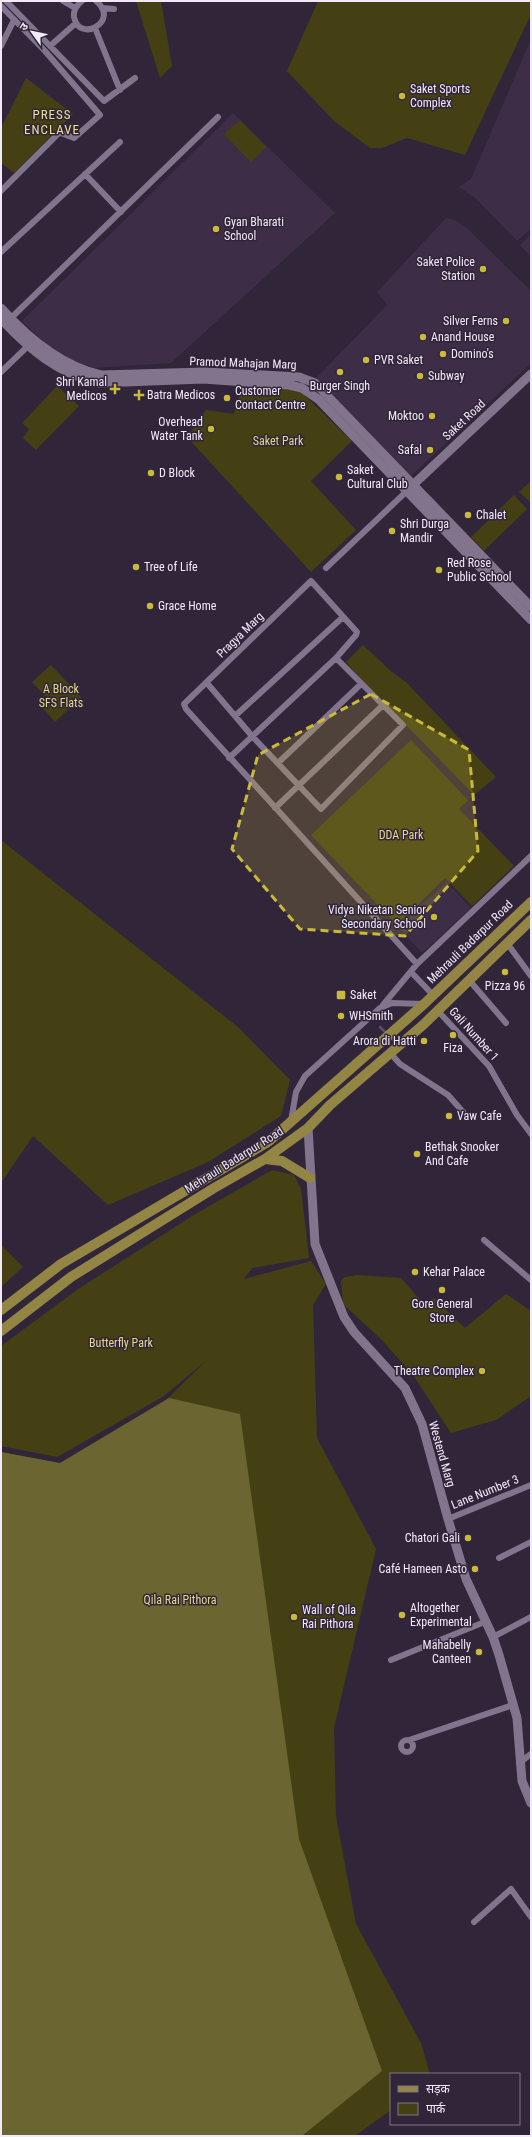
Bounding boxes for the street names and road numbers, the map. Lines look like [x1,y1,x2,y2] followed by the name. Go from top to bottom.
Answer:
[189,354,297,372] street label: Pramod Mahajan Marg
[440,397,488,443] street label: Saket Road
[214,609,266,661] street label: Pragya Marg
[424,897,516,986] street label: Mehrauli Badarpur Road
[446,1004,502,1064] street label: Gali Number 1
[182,1124,286,1196] street label: Mehrauli Badarpur Road
[426,1419,458,1489] street label: Westend Marg
[449,1472,521,1512] street label: Lane Number 3

